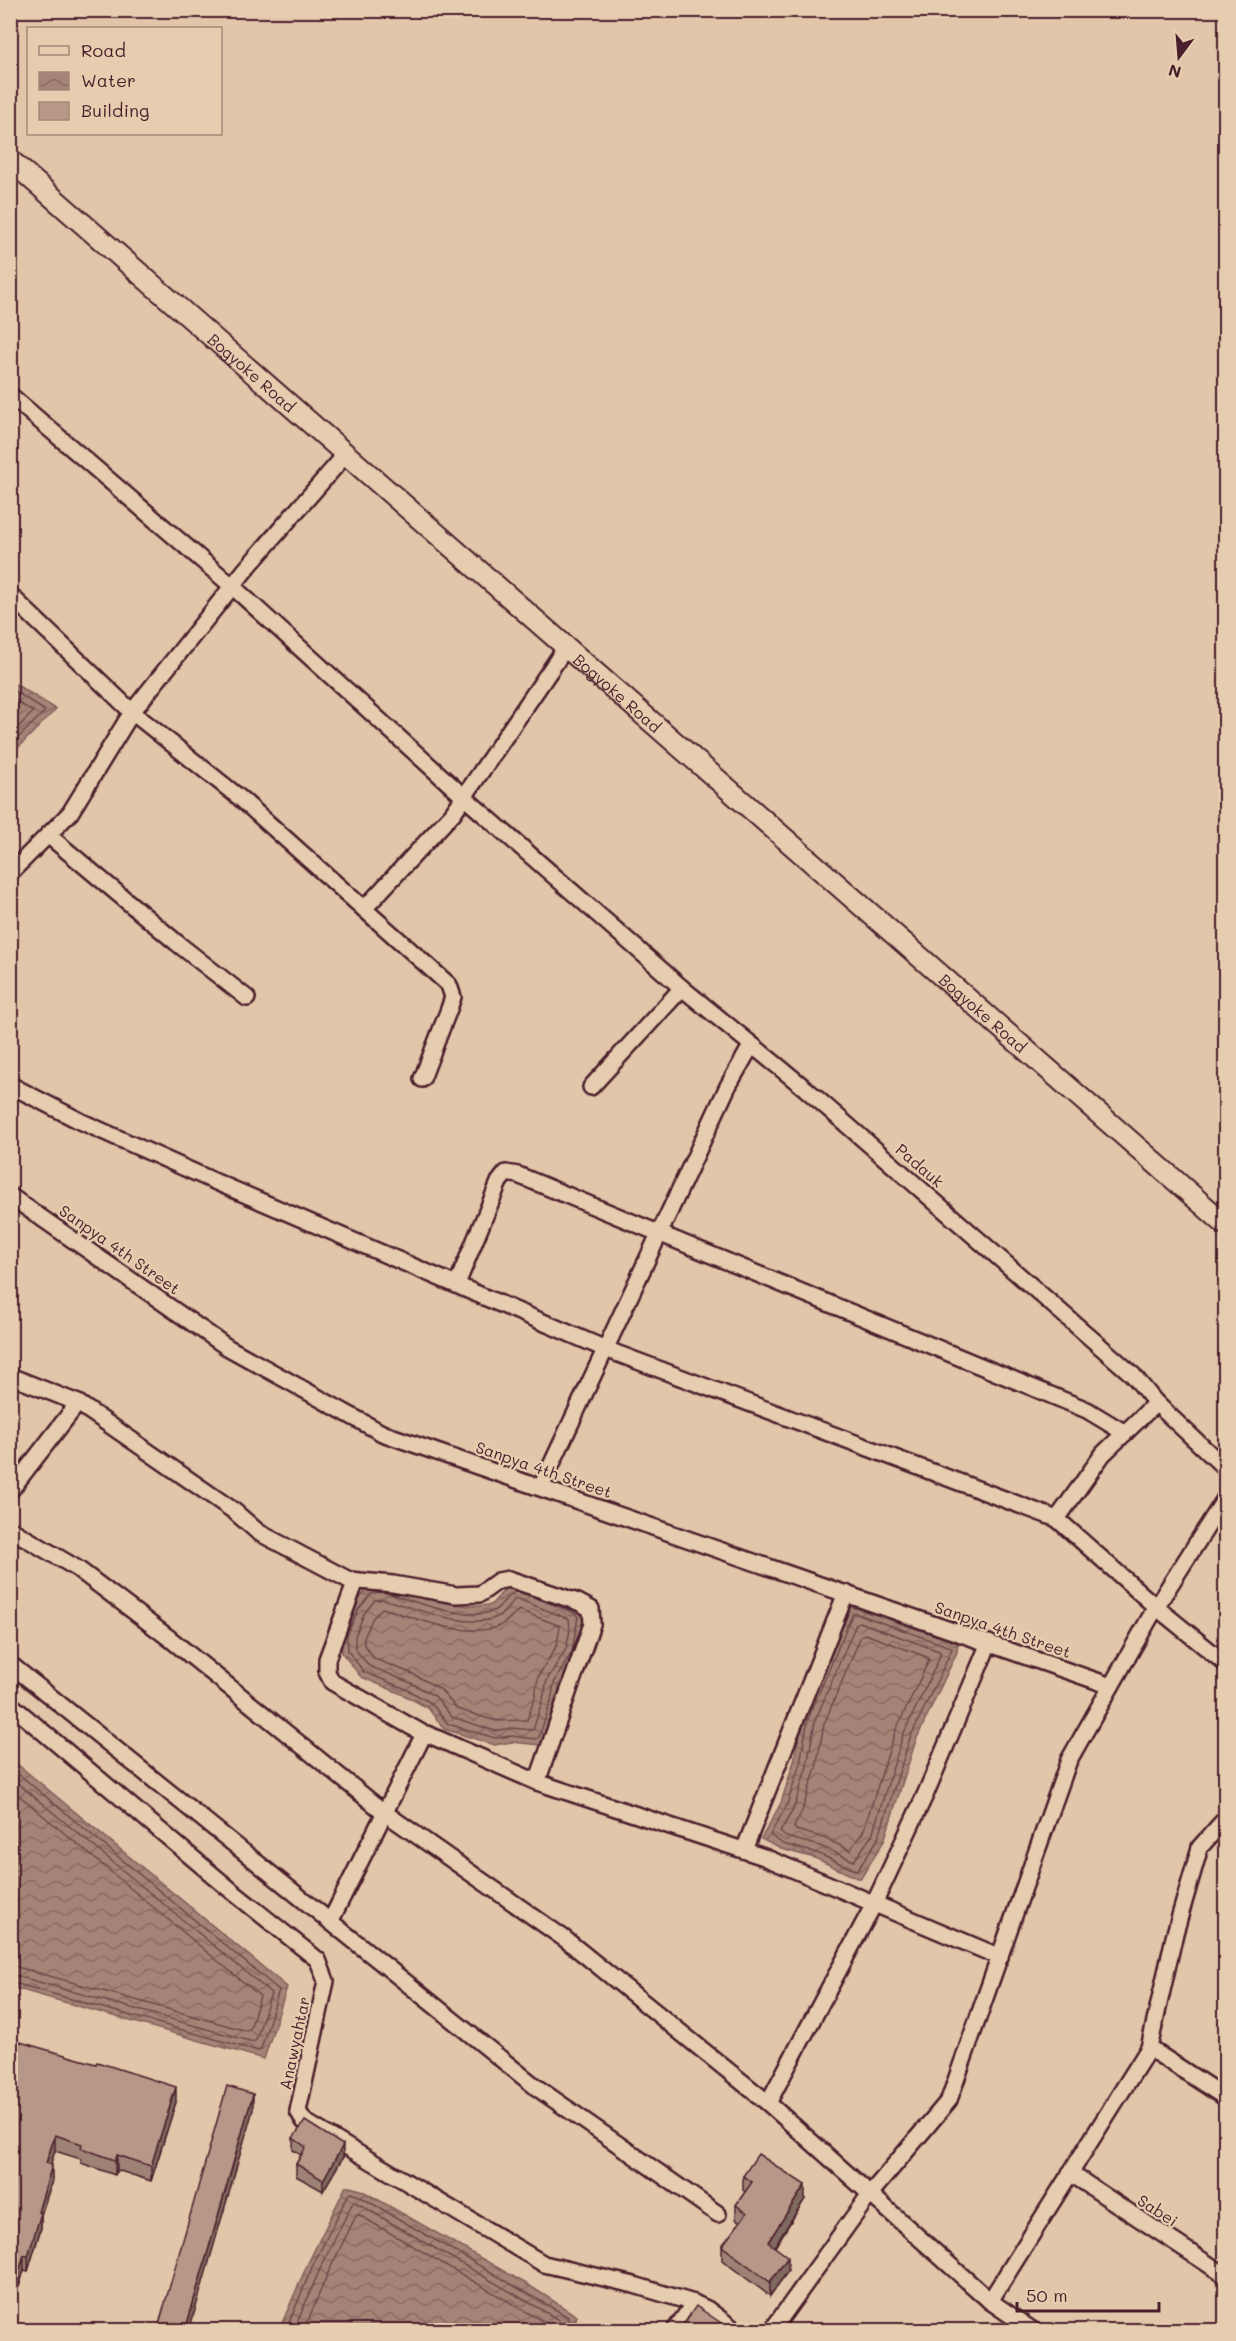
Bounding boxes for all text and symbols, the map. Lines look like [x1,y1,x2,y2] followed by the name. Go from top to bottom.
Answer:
[27,27,222,135] legend
[1149,27,1209,87] north arrow
[81,38,126,62] text: Road
[1166,60,1183,84] text: N
[81,68,136,92] text: Water
[81,98,149,122] text: Building
[204,328,301,416] street label: Bogyoke Road
[570,648,666,736] street label: Bogyoke Road
[935,968,1032,1057] street label: Bogyoke Road
[892,1138,948,1192] street label: Padauk
[56,1199,184,1299] street label: Sanpya 4th Street
[473,1436,615,1502] street label: Sanpya 4th Street
[932,1596,1074,1662] street label: Sanpya 4th Street
[274,1994,314,2092] street label: Anawyahtar
[1134,2189,1182,2231] street label: Sabei
[1017,2275,1160,2313] scale bar
[1026,2283,1068,2307] text: 50 m

